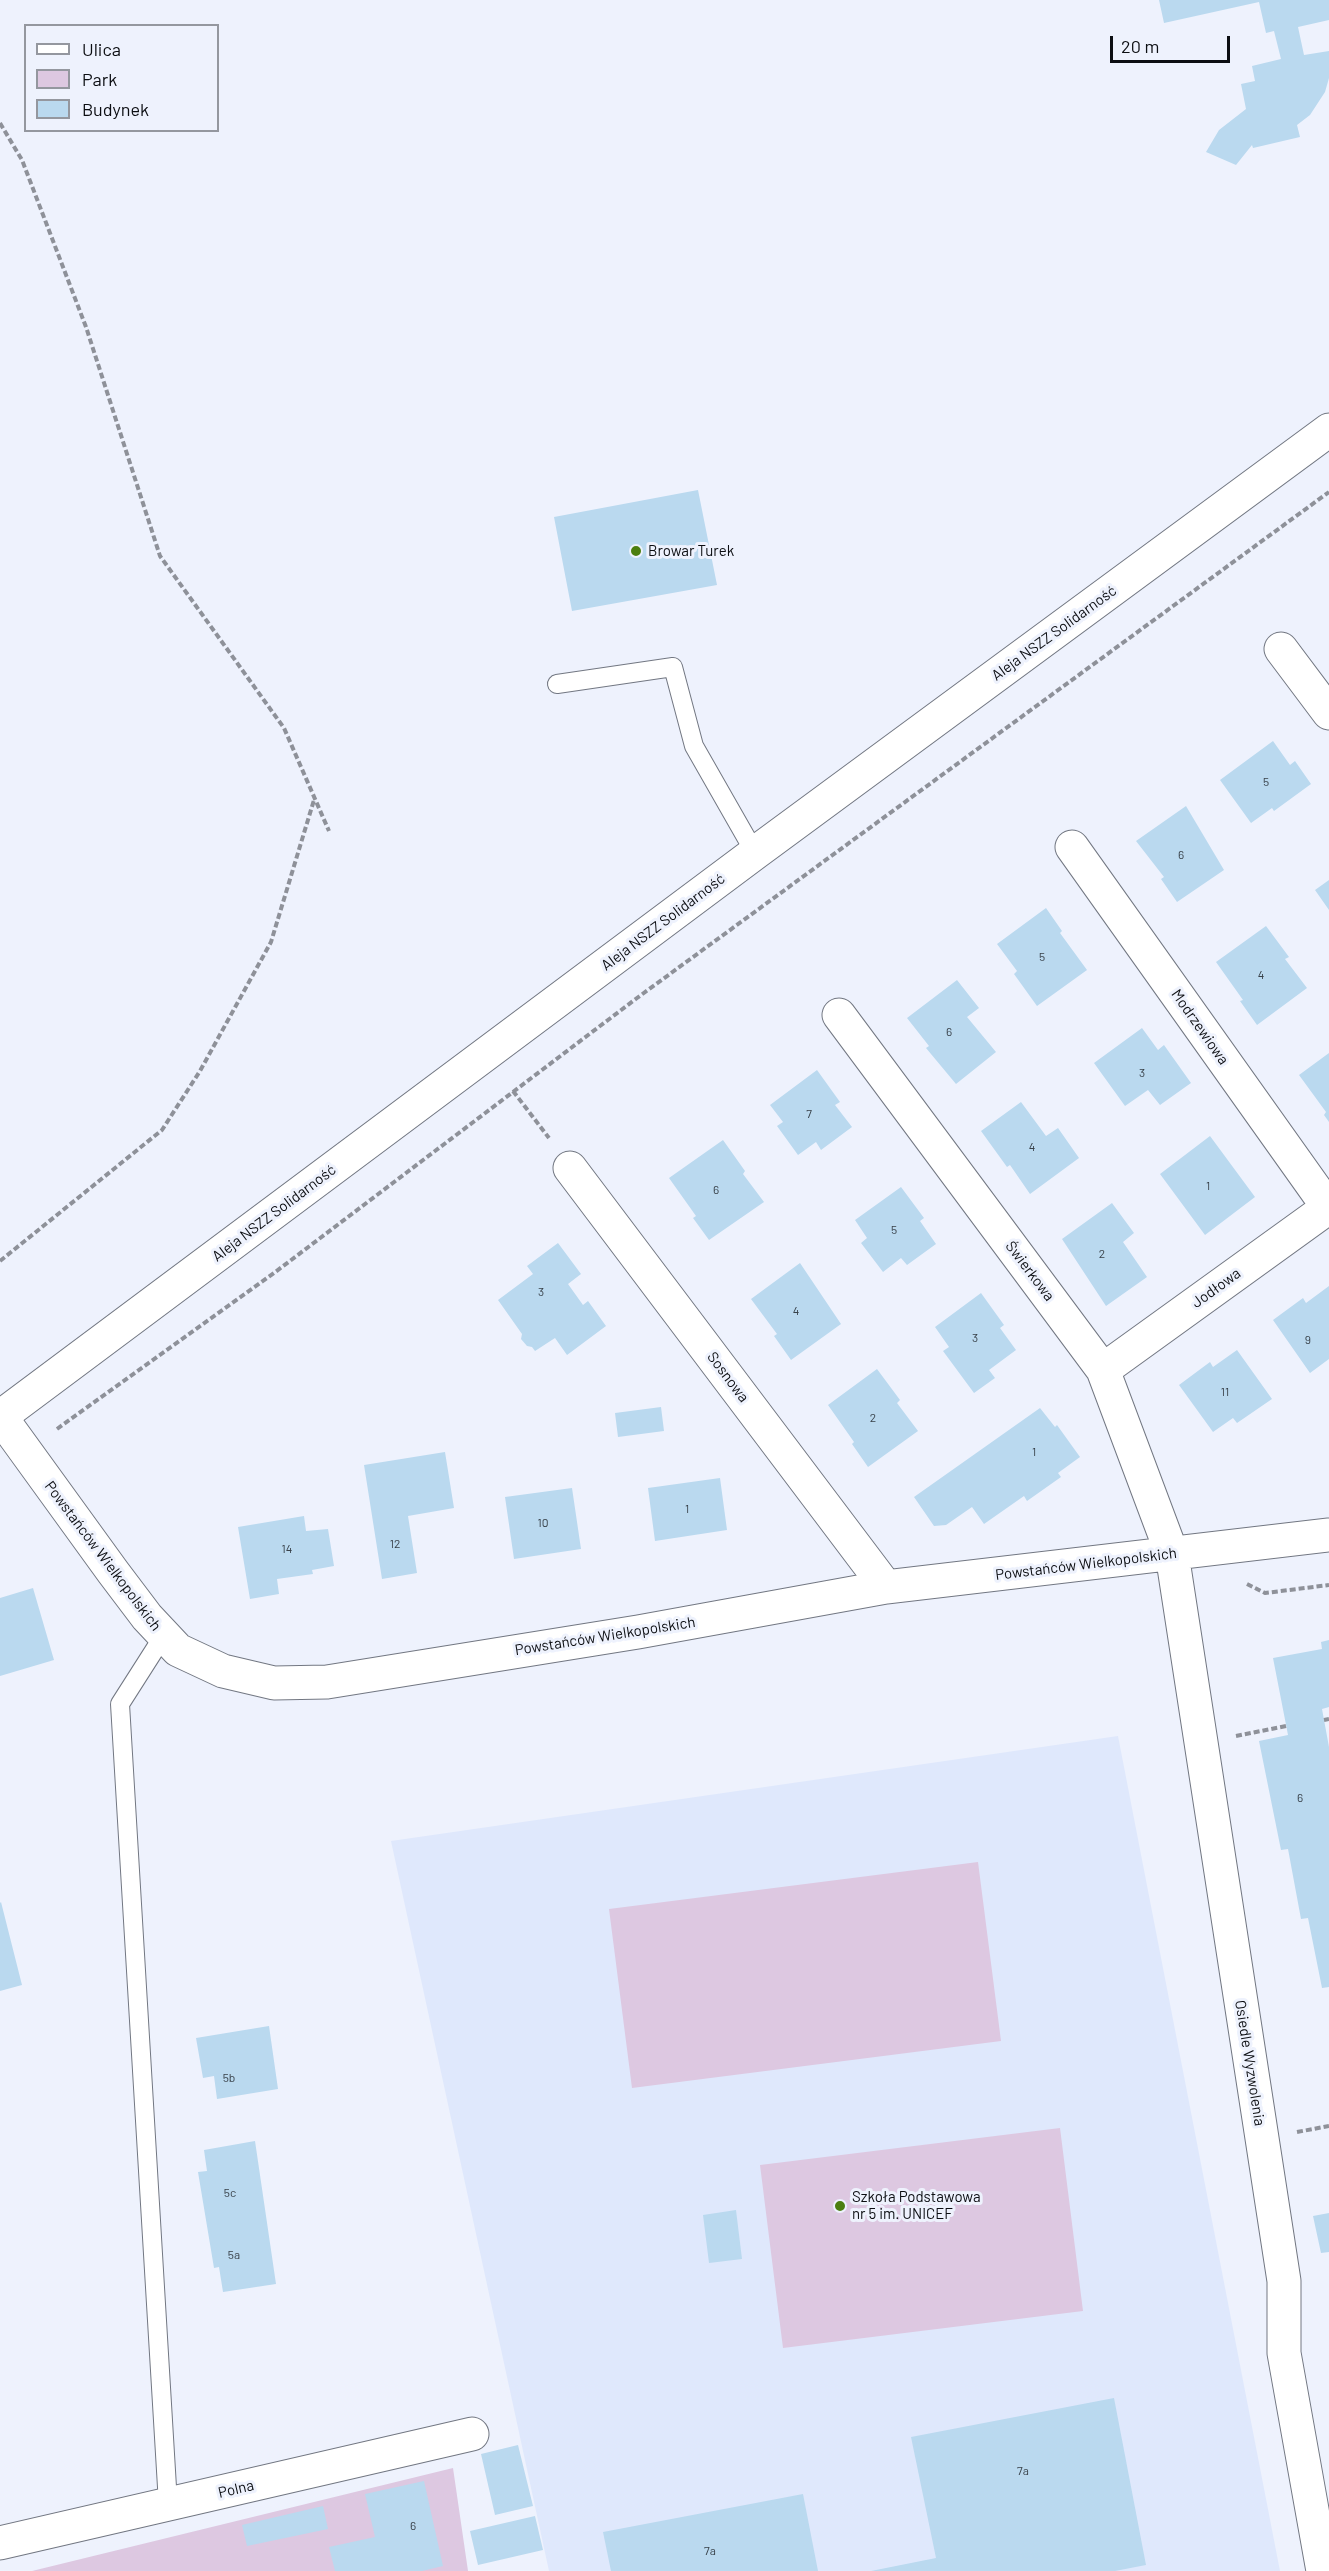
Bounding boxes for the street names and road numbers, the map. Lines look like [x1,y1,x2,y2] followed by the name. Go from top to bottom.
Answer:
[988,582,1120,684] street label: Aleja NSZZ Solidarność
[598,870,728,974] street label: Aleja NSZZ Solidarność
[1167,986,1233,1068] street label: Modrzewiowa
[209,1161,339,1265] street label: Aleja NSZZ Solidarność
[1002,1238,1058,1304] street label: Świerkowa
[1188,1264,1244,1312] street label: Jodłowa
[703,1348,753,1406] street label: Sosnowa
[41,1478,165,1634] street label: Powstańców Wielkopolskich
[994,1544,1178,1584] street label: Powstańców Wielkopolskich
[513,1613,697,1659] street label: Powstańców Wielkopolskich
[1231,1999,1269,2127] street label: Osiedle Wyzwolenia
[216,2476,256,2502] street label: Polna

